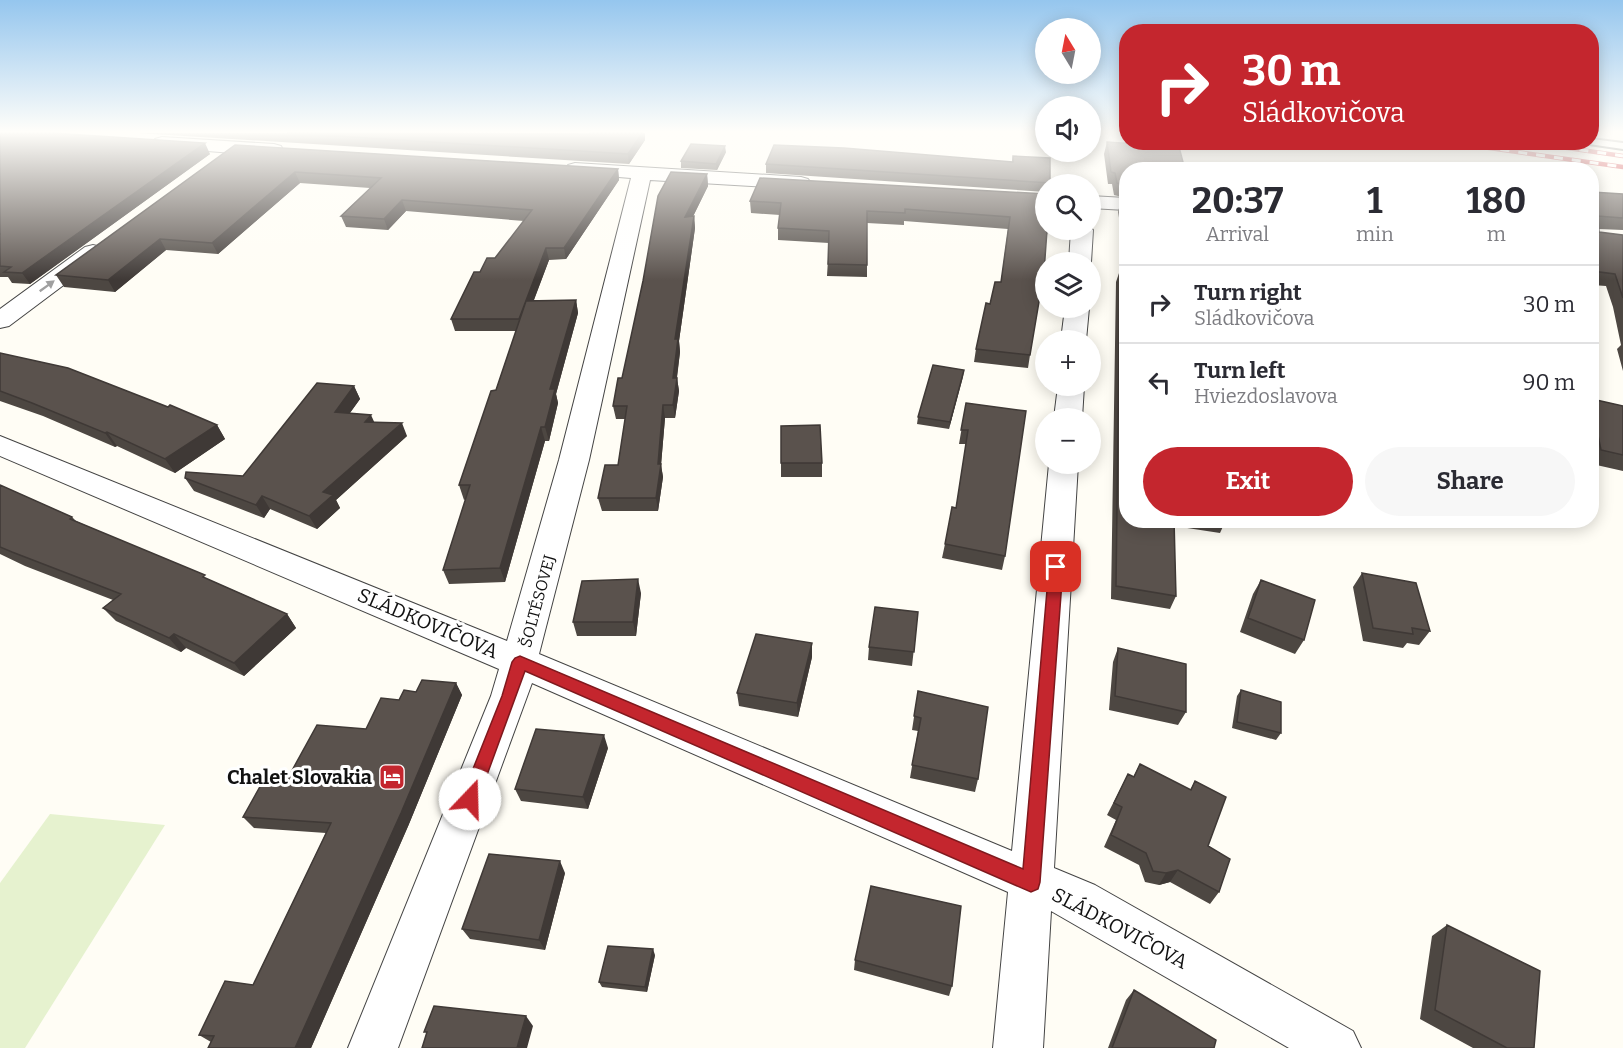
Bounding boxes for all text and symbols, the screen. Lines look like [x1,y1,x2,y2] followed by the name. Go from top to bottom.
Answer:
[1035,18,1101,84] north arrow
[1035,18,1101,474] map controls
[1242,46,1341,96] text: 30 m
[1143,48,1221,126] icon: right
[1035,96,1101,162] button: sound
[1242,97,1405,129] text: Sládkovičova
[1035,174,1101,240] button: search
[1192,179,1283,223] text: 20:37
[1367,179,1383,223] text: 1
[1466,179,1526,223] text: 180
[1206,222,1269,246] text: Arrival
[1356,222,1394,246] text: min
[1487,222,1506,246] text: m
[1035,252,1101,318] button: layers
[1194,279,1302,306] text: Turn right
[39,280,55,292] one-way arrow
[1143,288,1176,321] icon: right
[1523,291,1575,318] text: 30 m
[1194,306,1315,330] text: Sládkovičova
[1035,330,1101,396] button: +
[1194,357,1286,384] text: Turn left
[1143,366,1176,399] icon: left
[1523,369,1575,396] text: 90 m
[1194,384,1338,408] text: Hviezdoslavova
[1035,408,1101,474] button: −
[1143,447,1353,516] button: Exit
[1365,447,1575,516] button: Share
[1030,541,1081,592] pin
[1039,550,1072,583] icon: arrive
[515,553,559,649] street label: ŠOLTÉSOVEJ
[354,583,503,664] street label: SLÁDKOVIČOVA
[377,762,407,792] hotel icon: Chalet Slovakia
[227,765,372,789] place label: Chalet Slovakia
[438,767,502,831] position arrow
[1048,882,1193,974] street label: SLÁDKOVIČOVA

